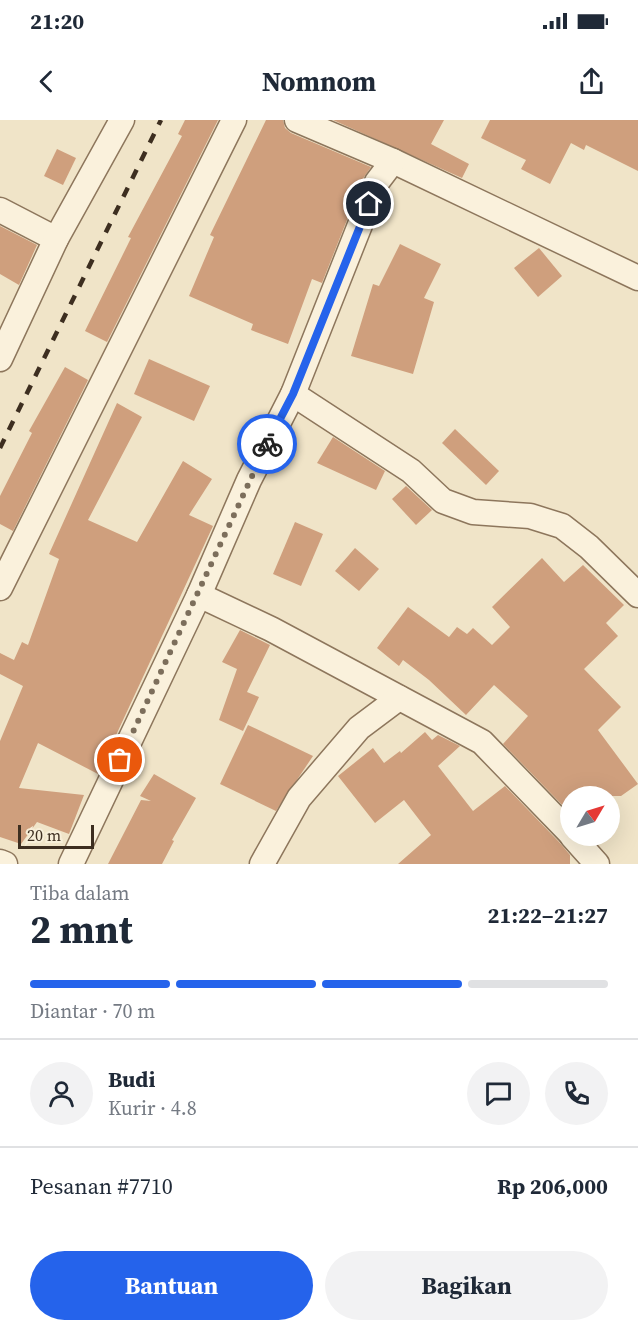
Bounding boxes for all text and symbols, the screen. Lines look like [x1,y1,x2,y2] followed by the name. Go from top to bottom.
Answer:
[30,6,84,36] text: 21:20
[262,63,376,100] text: Nomnom
[30,65,63,98] icon: back
[575,65,608,98] icon: share
[343,178,394,229] pin
[352,187,385,220] icon: home
[237,414,297,474] courier
[251,428,284,461] icon: bike
[94,734,145,785] pin
[103,743,136,776] icon: bag
[560,786,620,846] north arrow
[560,786,620,846] map controls
[18,822,94,850] scale bar
[27,824,61,846] text: 20 m
[30,879,130,907] text: Tiba dalam
[488,900,608,930] text: 21:22–21:27
[30,903,133,956] text: 2 mnt
[30,997,155,1025] text: Diantar · 70 m
[30,1062,93,1125] button: person
[467,1062,530,1125] button: chat
[545,1062,608,1125] button: phone
[108,1064,155,1094] text: Budi
[108,1094,197,1122] text: Kurir · 4.8
[30,1171,173,1201] text: Pesanan #7710
[497,1171,608,1201] text: Rp 206,000
[30,1251,313,1320] button: Bantuan
[325,1251,608,1320] button: Bagikan

